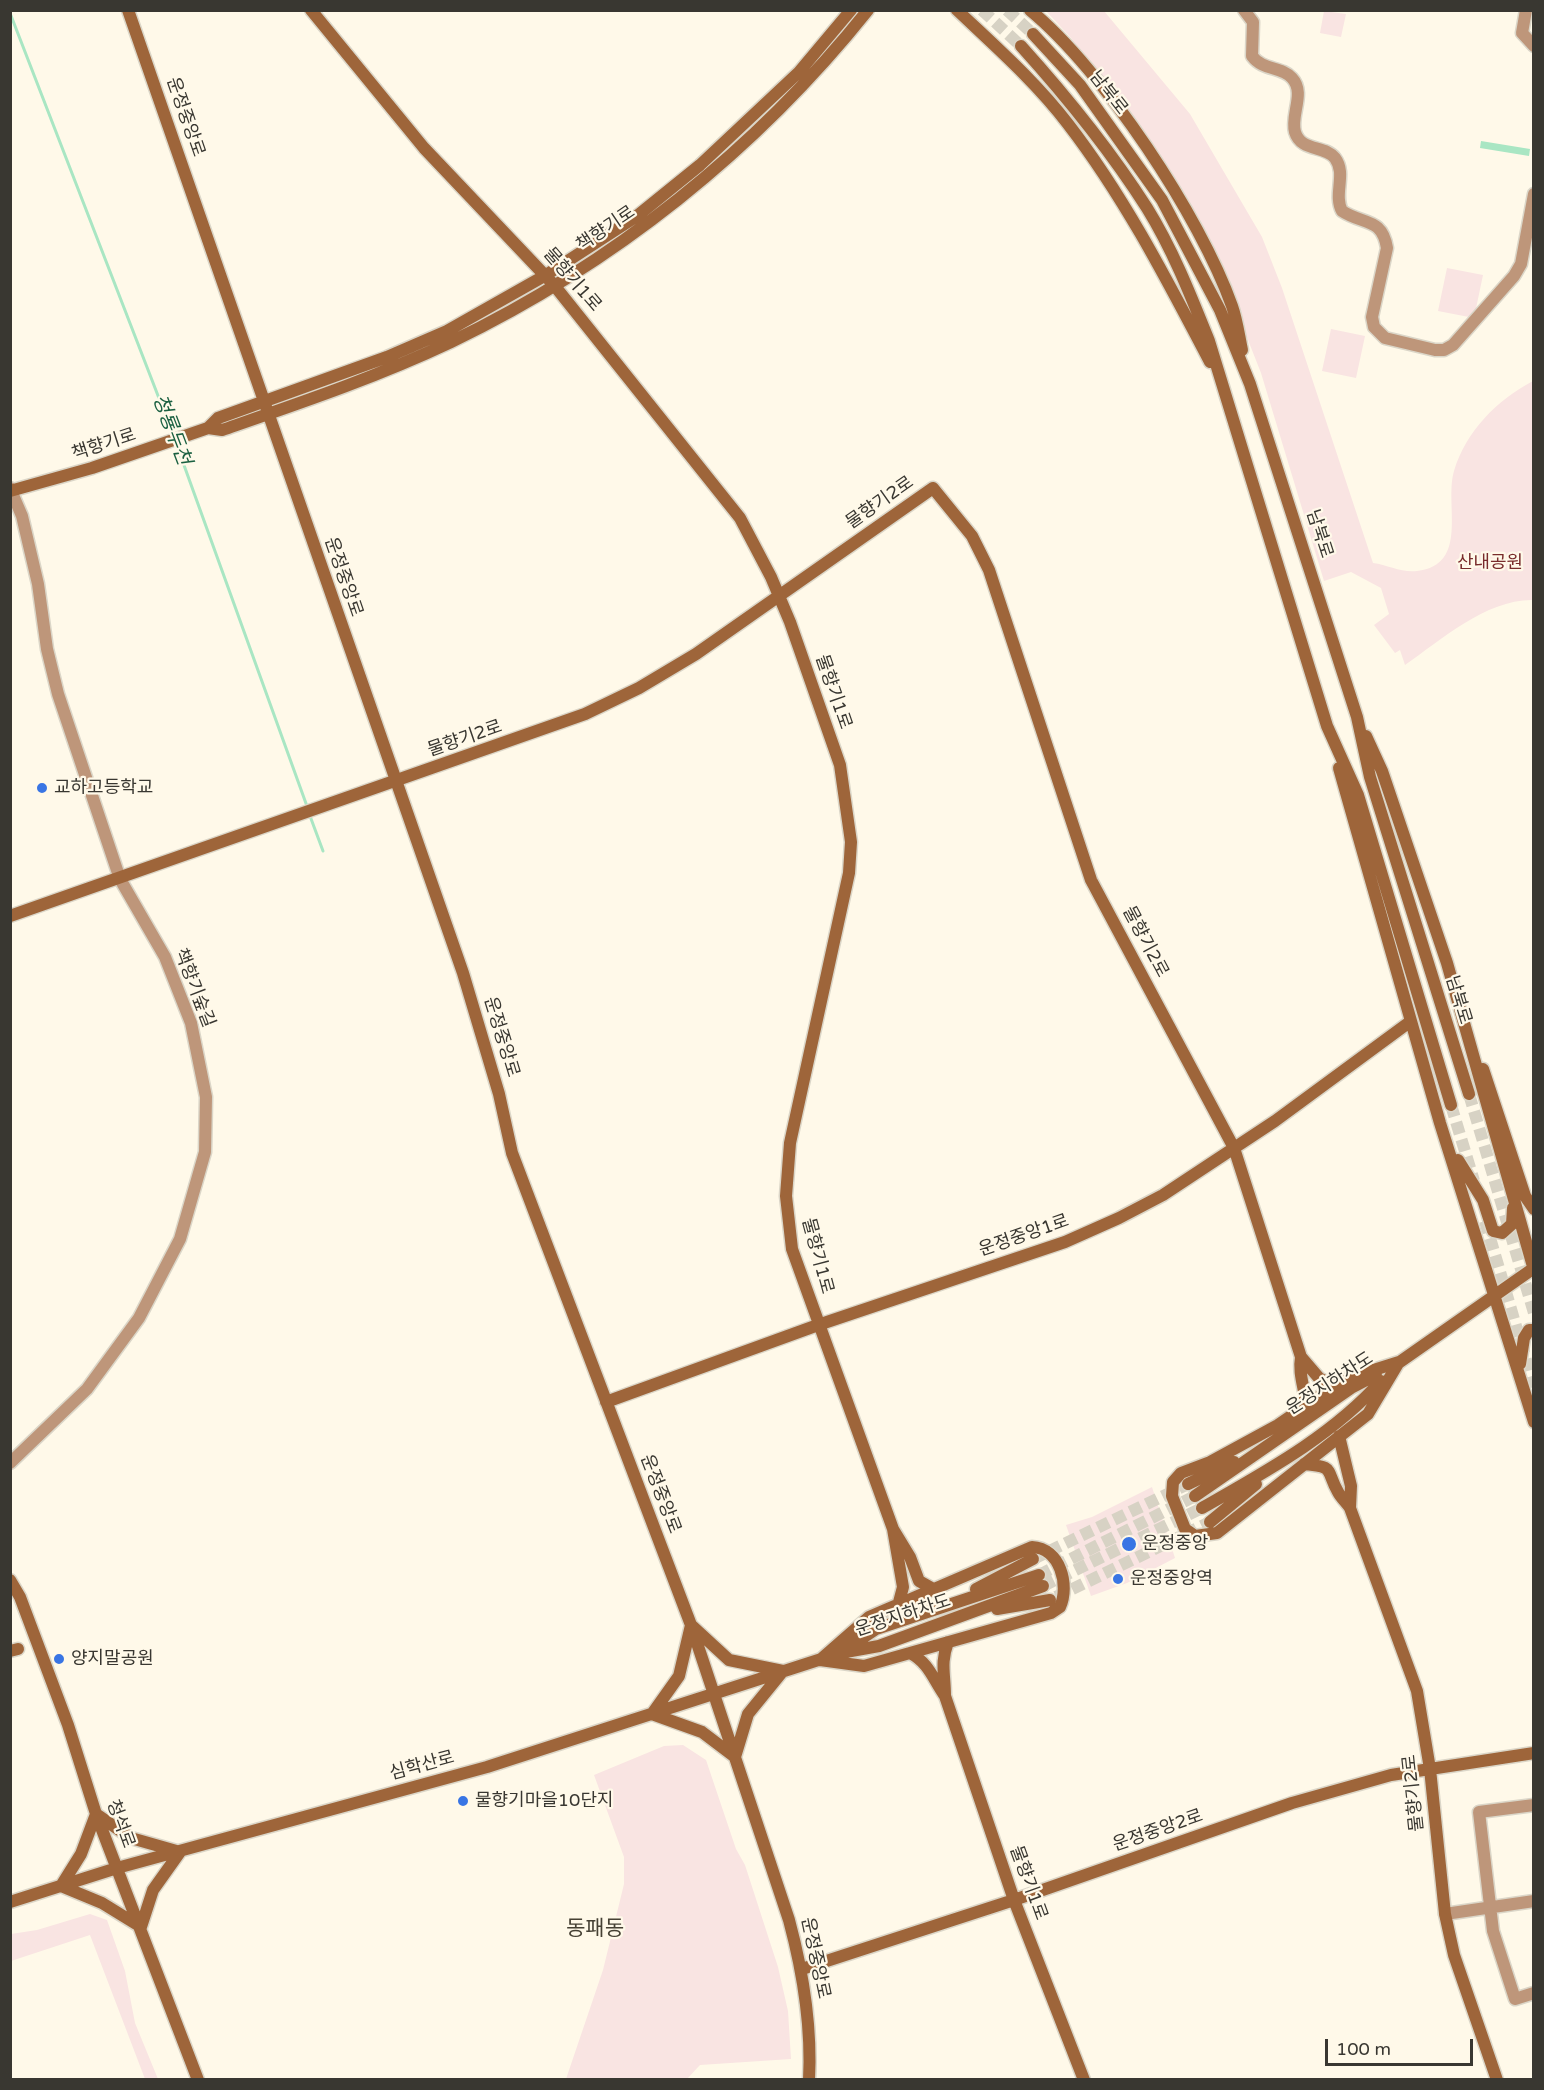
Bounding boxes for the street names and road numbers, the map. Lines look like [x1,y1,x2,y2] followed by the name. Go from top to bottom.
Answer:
[1084,67,1132,119] street label: 남북로
[161,74,209,160] street label: 운정중앙로
[573,202,639,256] street label: 책향기로
[538,244,606,316] street label: 물향기1로
[69,424,139,466] street label: 책향기로
[842,472,918,534] street label: 물향기2로
[1301,507,1337,561] street label: 남북로
[319,534,367,620] street label: 운정중앙로
[810,652,856,732] street label: 물향기1로
[425,716,505,762] street label: 물향기2로
[1117,903,1173,981] street label: 물향기2로
[169,945,219,1031] street label: 책향기숲길
[1440,973,1476,1027] street label: 남북로
[479,994,523,1080] street label: 운정중앙로
[976,1210,1072,1262] street label: 운정중앙1로
[797,1216,837,1296] street label: 물향기1로
[1282,1348,1378,1420] street label: 운정지하차도
[635,1451,685,1537] street label: 운정중앙로
[852,1590,954,1642] street label: 운정지하차도
[387,1747,457,1785] street label: 심학산로
[1399,1753,1429,1833] street label: 물향기2로
[101,1797,139,1851] street label: 청석로
[1110,1805,1206,1857] street label: 운정중앙2로
[1005,1843,1051,1923] street label: 물향기1로
[796,1915,834,2001] street label: 운정중앙로

